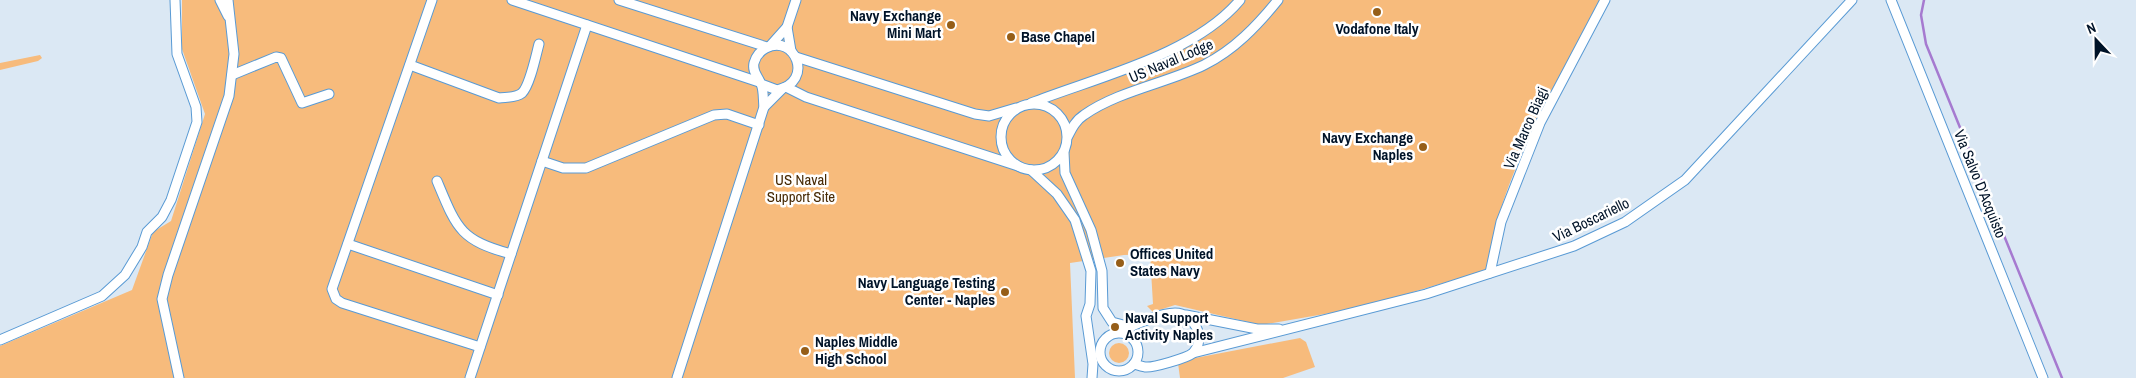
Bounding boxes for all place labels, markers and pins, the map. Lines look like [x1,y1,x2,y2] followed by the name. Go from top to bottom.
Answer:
[850,5,941,43] place label: Navy Exchange Mini Mart
[1371,6,1383,18] marker: Vodafone Italy
[1335,18,1419,39] place label: Vodafone Italy
[945,19,957,31] marker: Navy Exchange Mini Mart
[1021,26,1095,47] place label: Base Chapel
[1005,31,1017,43] marker: Base Chapel
[1322,127,1413,165] place label: Navy Exchange Naples
[1417,141,1429,153] marker: Navy Exchange Naples
[1130,243,1213,281] place label: Offices United States Navy
[1114,257,1126,269] marker: Offices United States Navy
[858,272,995,310] place label: Navy Language Testing Center - Naples
[999,286,1011,298] marker: Navy Language Testing Center - Naples
[1125,307,1213,345] place label: Naval Support Activity Naples
[1109,321,1121,333] marker: Naval Support Activity Naples
[815,331,898,369] place label: Naples Middle High School
[799,345,811,357] marker: Naples Middle High School

